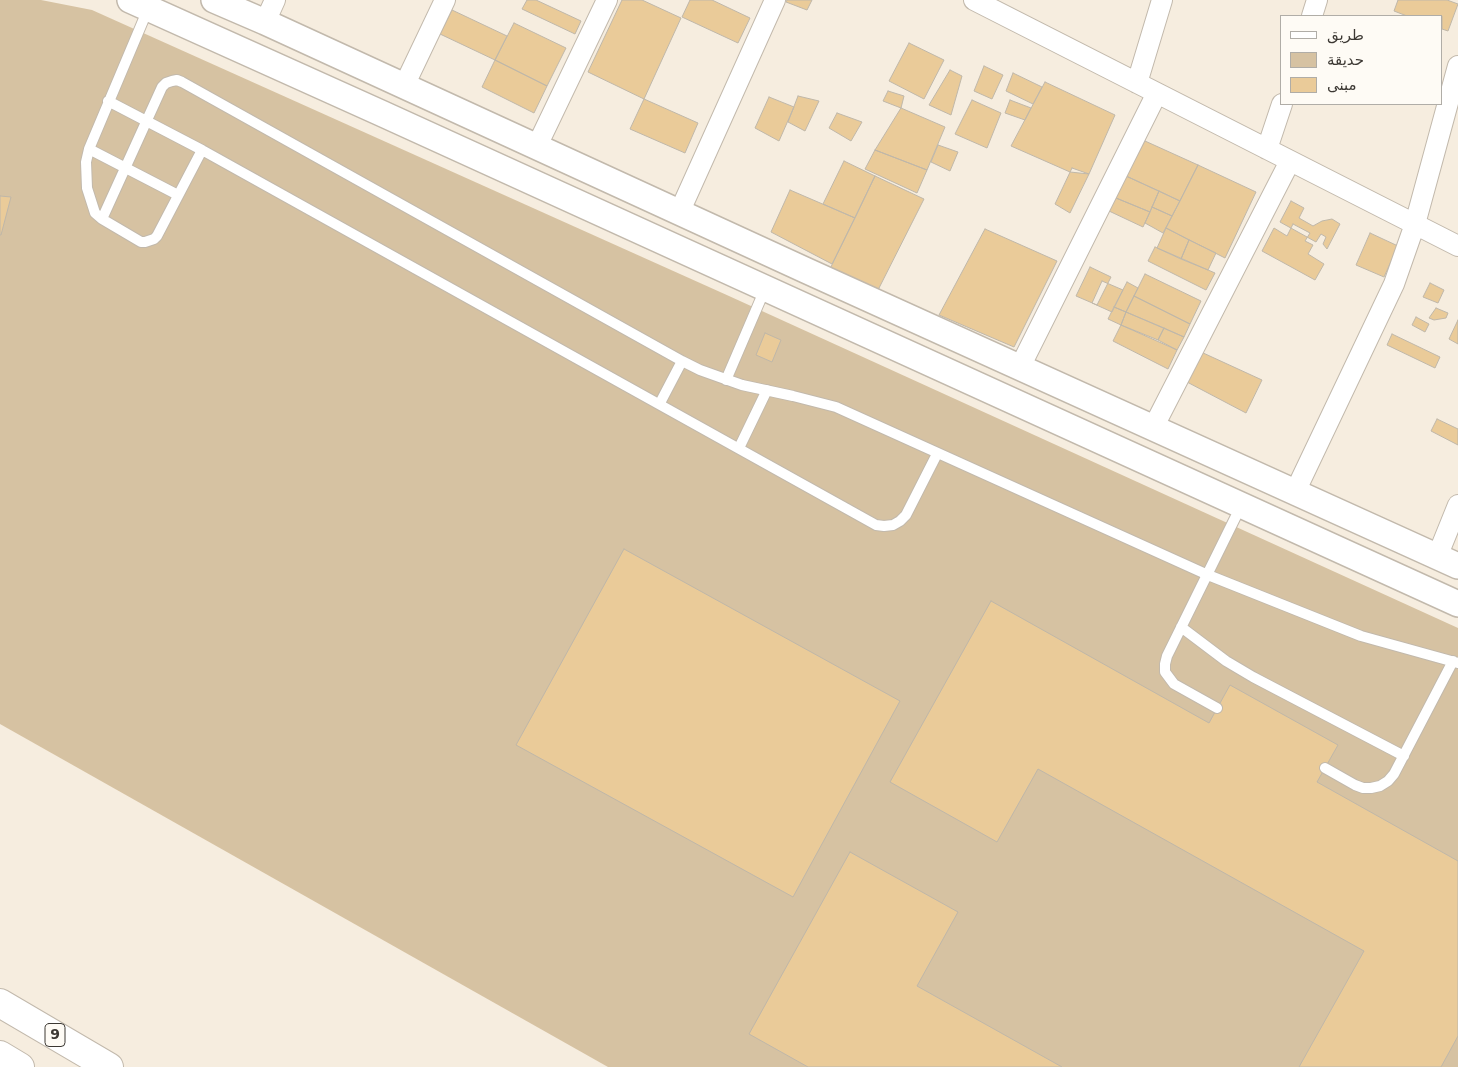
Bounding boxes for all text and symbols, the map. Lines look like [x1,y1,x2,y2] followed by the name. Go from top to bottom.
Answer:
[1280,15,1443,105] legend
[1327,26,1364,44] text: طريق
[1327,51,1364,69] text: حديقة
[1327,76,1357,94] text: مبنى
[45,1024,65,1046] road number: 9

